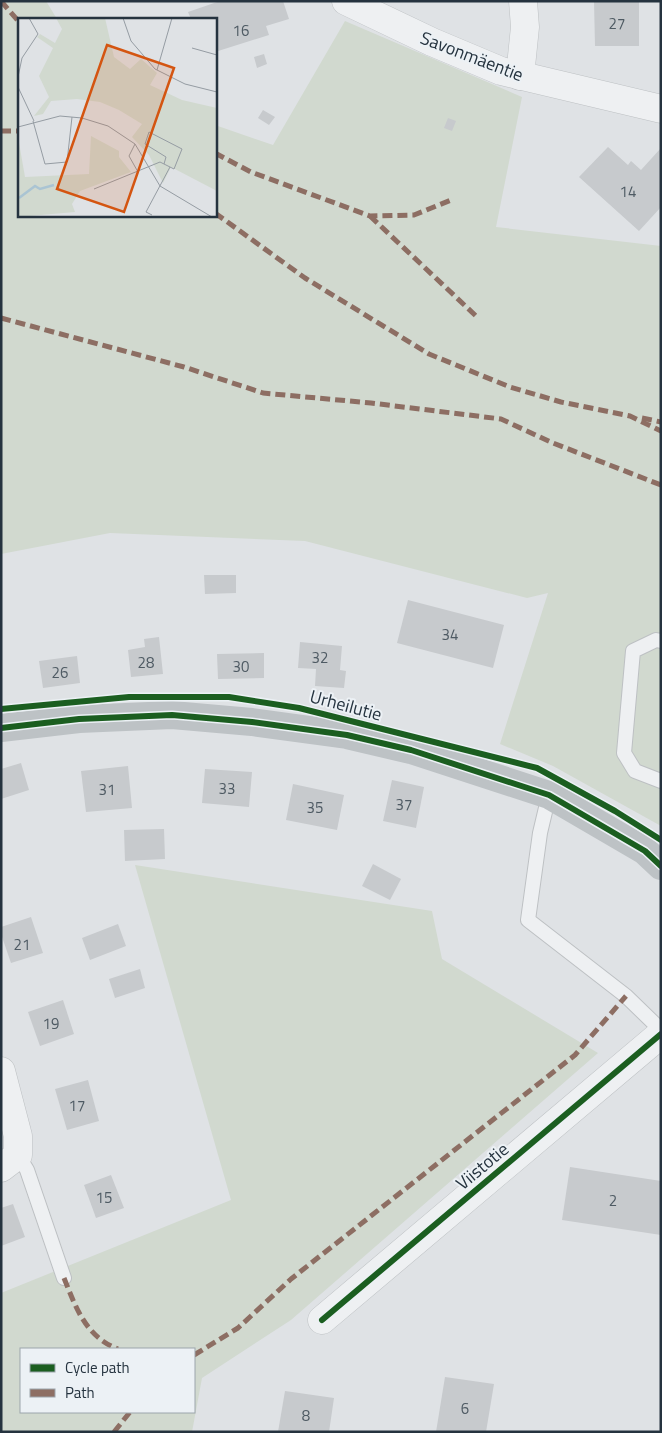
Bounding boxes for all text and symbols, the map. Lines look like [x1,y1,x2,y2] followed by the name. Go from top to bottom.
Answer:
[609,12,625,35] house number: 27
[18,18,216,216] inset map
[233,19,249,42] house number: 16
[417,24,527,88] street label: Savonmäentie
[620,180,636,203] house number: 14
[442,623,458,646] house number: 34
[312,646,328,669] house number: 32
[138,651,154,674] house number: 28
[233,655,249,678] house number: 30
[52,661,68,684] house number: 26
[307,682,385,728] street label: Urheilutie
[219,777,235,800] house number: 33
[99,778,115,801] house number: 31
[396,793,412,816] house number: 37
[307,796,323,819] house number: 35
[14,933,30,956] house number: 21
[43,1012,59,1035] house number: 19
[69,1094,85,1117] house number: 17
[450,1136,514,1196] street label: Viistotie
[96,1186,112,1209] house number: 15
[609,1189,617,1212] house number: 2
[20,1348,195,1413] legend
[65,1356,130,1379] text: Cycle path
[65,1381,95,1404] text: Path
[461,1397,469,1420] house number: 6
[302,1404,310,1427] house number: 8

